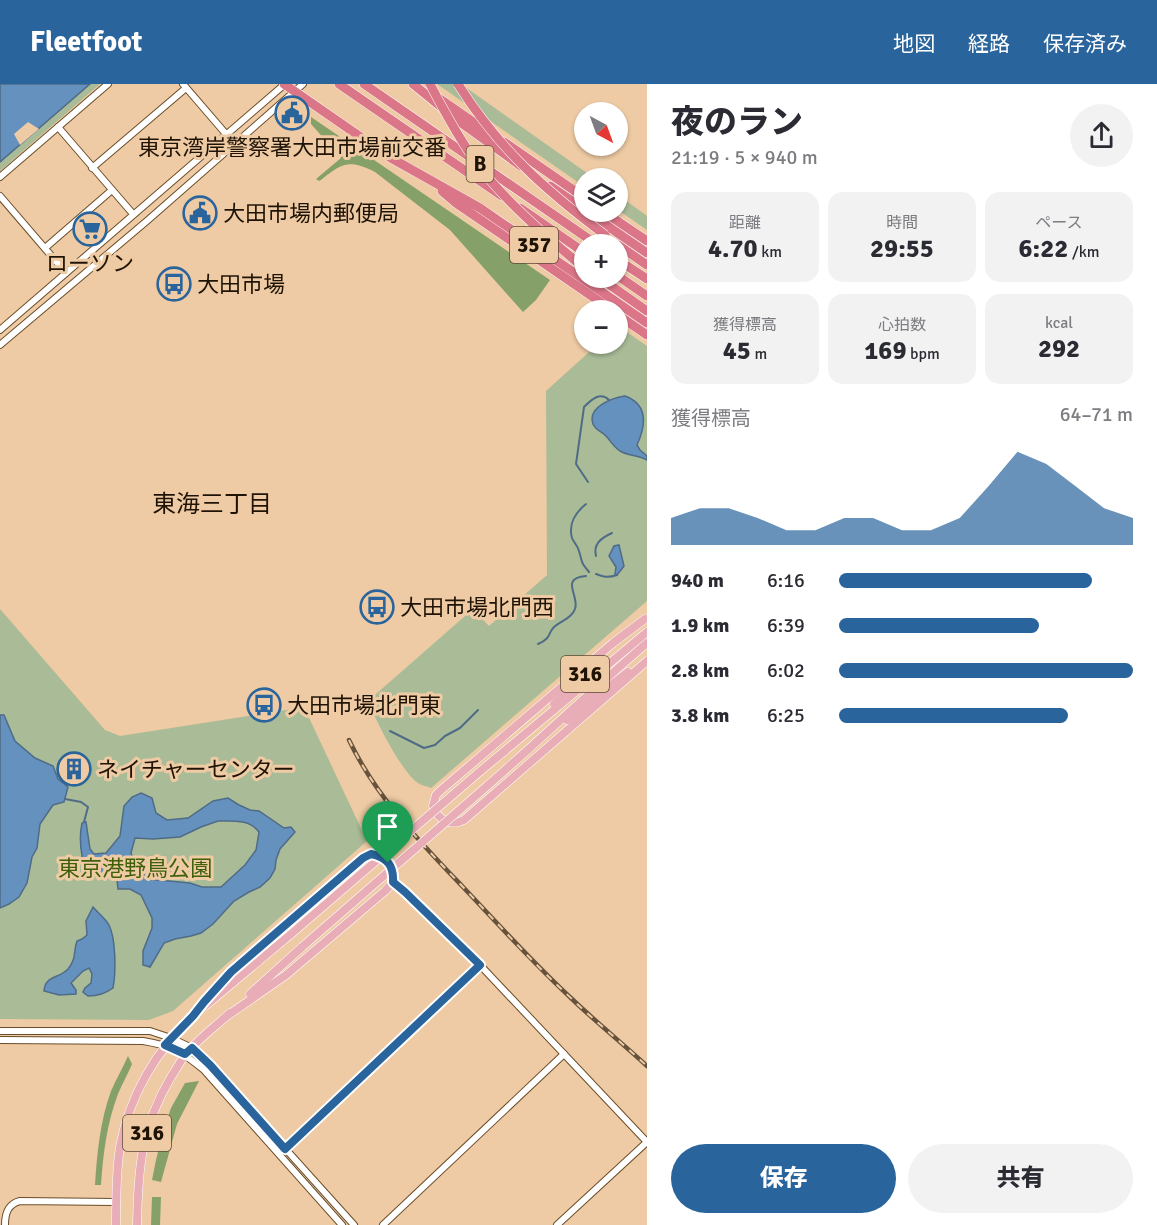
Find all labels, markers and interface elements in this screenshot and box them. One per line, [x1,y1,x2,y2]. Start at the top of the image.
text: Fleetfoot [30,25,142,59]
text: 地図 [893,31,935,57]
text: 経路 [968,31,1010,57]
text: 保存済み [1043,31,1127,57]
public building icon: 東京湾岸警察署大田市場前交番 [274,95,310,131]
north arrow [574,102,628,156]
map controls [574,102,628,354]
text: 夜のラン [671,102,803,143]
button: share [1070,104,1133,167]
place label: 東京湾岸警察署大田市場前交番 [138,134,446,161]
text: 21:19 · 5 × 940 m [671,145,818,170]
road number: B [466,146,494,182]
button: layers [574,168,628,222]
public building icon: 大田市場内郵便局 [182,195,218,231]
place label: 大田市場内郵便局 [223,200,399,227]
supermarket icon: ローソン [72,211,108,247]
text: 距離 [729,213,761,233]
text: 時間 [886,213,918,233]
text: ペース [1035,213,1083,233]
road number: 357 [510,227,558,263]
text: 4.70 [708,233,758,265]
text: 29:55 [870,233,934,265]
text: 6:22 [1019,233,1068,265]
button: + [574,234,628,288]
text: km [758,242,782,262]
text: /km [1068,242,1099,262]
place label: ローソン [46,250,134,277]
bus stop icon: 大田市場 [156,266,192,302]
place label: 大田市場 [197,271,285,298]
button: − [574,300,628,354]
text: kcal [1045,313,1073,333]
text: 獲得標高 [713,315,777,335]
text: 心拍数 [878,315,926,335]
text: 292 [1038,333,1080,365]
text: 45 [723,335,751,367]
text: 169 [864,335,906,367]
text: m [751,344,767,364]
text: bpm [906,344,940,364]
text: 64–71 m [1060,402,1133,427]
text: 獲得標高 [671,406,751,431]
district label: 東海三丁目 [152,489,272,519]
text: 940 m [671,568,724,593]
text: 6:16 [767,568,805,593]
bus stop icon: 大田市場北門西 [359,589,395,625]
place label: 大田市場北門西 [400,594,554,621]
text: 1.9 km [671,613,729,638]
text: 6:39 [767,613,805,638]
road number: 316 [561,656,609,692]
text: 2.8 km [671,658,729,683]
text: 6:02 [767,658,805,683]
bus stop icon: 大田市場北門東 [246,687,282,723]
place label: 大田市場北門東 [287,692,441,719]
text: 3.8 km [671,703,729,728]
text: 6:25 [767,703,805,728]
building icon: ネイチャーセンター [56,751,92,787]
place label: ネイチャーセンター [97,756,295,783]
pin [362,801,413,863]
icon: arrive [371,810,404,843]
park label: 東京港野鳥公園 [58,855,212,882]
road number: 316 [123,1115,171,1151]
button: 保存 [671,1144,896,1213]
button: 共有 [908,1144,1133,1213]

